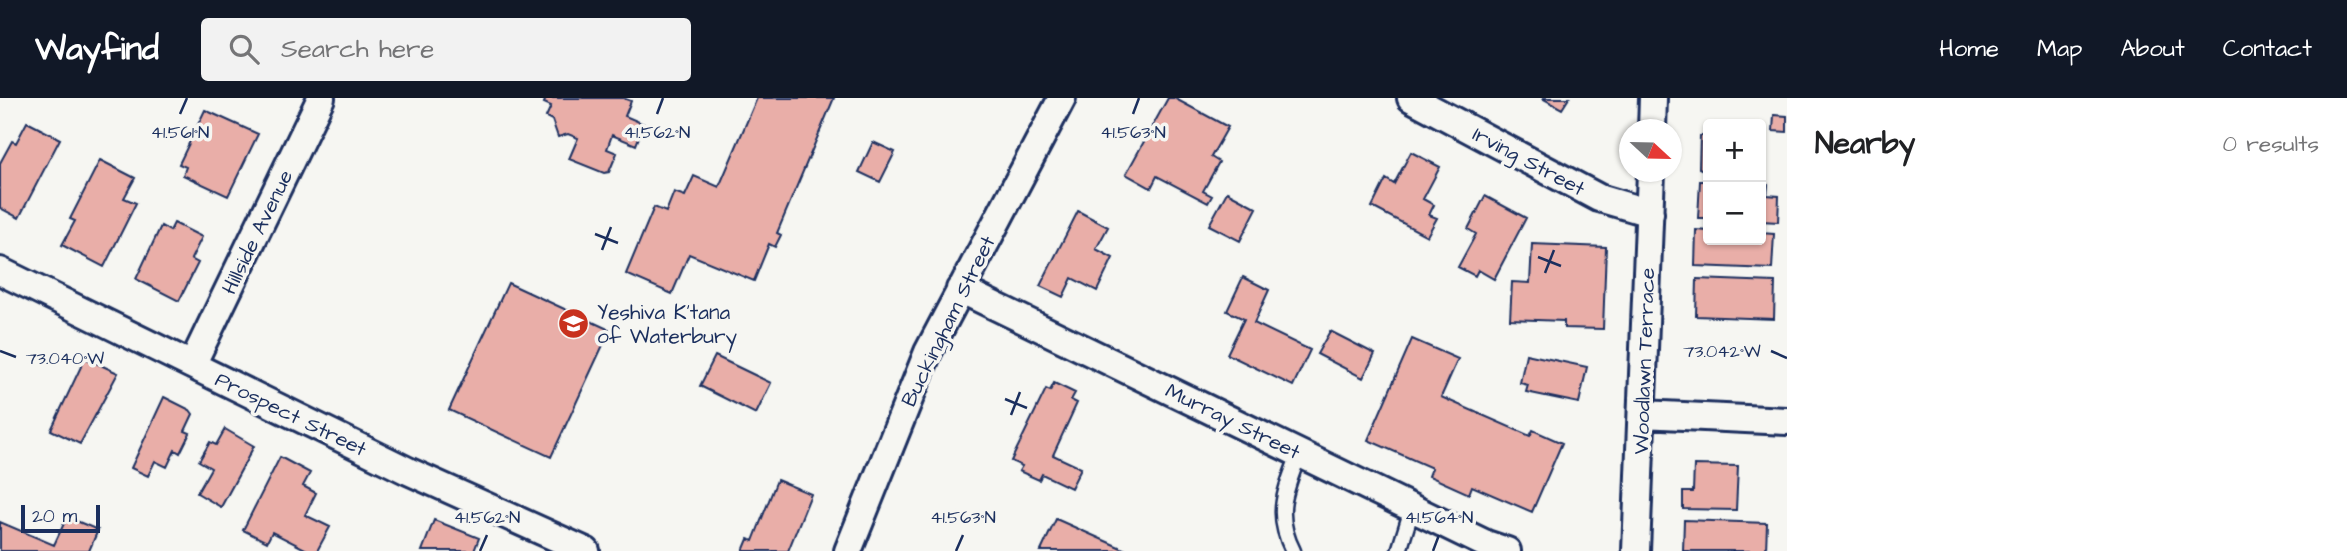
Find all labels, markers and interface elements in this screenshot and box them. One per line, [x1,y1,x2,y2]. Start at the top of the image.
search box [201,18,691,81]
text: Wayfind [35,26,159,72]
icon: search [225,30,263,68]
text: Search here [281,31,434,67]
text: Home [1939,32,1999,66]
text: Map [2037,32,2082,66]
text: About [2120,32,2185,66]
text: Contact [2223,32,2312,66]
north arrow [1619,119,1682,182]
map controls [1703,119,1766,245]
button: + [1703,119,1766,182]
text: 41.561°N [151,120,209,145]
text: 41.562°N [624,120,690,145]
text: 41.563°N [1100,120,1166,145]
street label: Irving Street [1467,120,1590,205]
text: Nearby [1815,123,1915,165]
text: 0 results [2222,128,2319,160]
street label: Hillside Avenue [215,165,300,299]
button: − [1703,182,1766,245]
street label: Buckingham Street [894,230,1004,412]
street label: Woodlawn Terrace [1627,267,1662,455]
place label: Yeshiva K’tana of Waterbury [597,298,738,353]
school or university icon: Yeshiva K’tana of Waterbury [557,307,591,341]
text: 73.042°W [1683,339,1761,364]
text: 73.040°W [26,346,104,371]
street label: Prospect Street [210,365,372,465]
street label: Murray Street [1160,376,1305,469]
scale bar [21,502,100,534]
text: 20 m [32,503,77,530]
text: 41.562°N [454,505,520,530]
text: 41.563°N [930,505,996,530]
text: 41.564°N [1405,505,1473,530]

